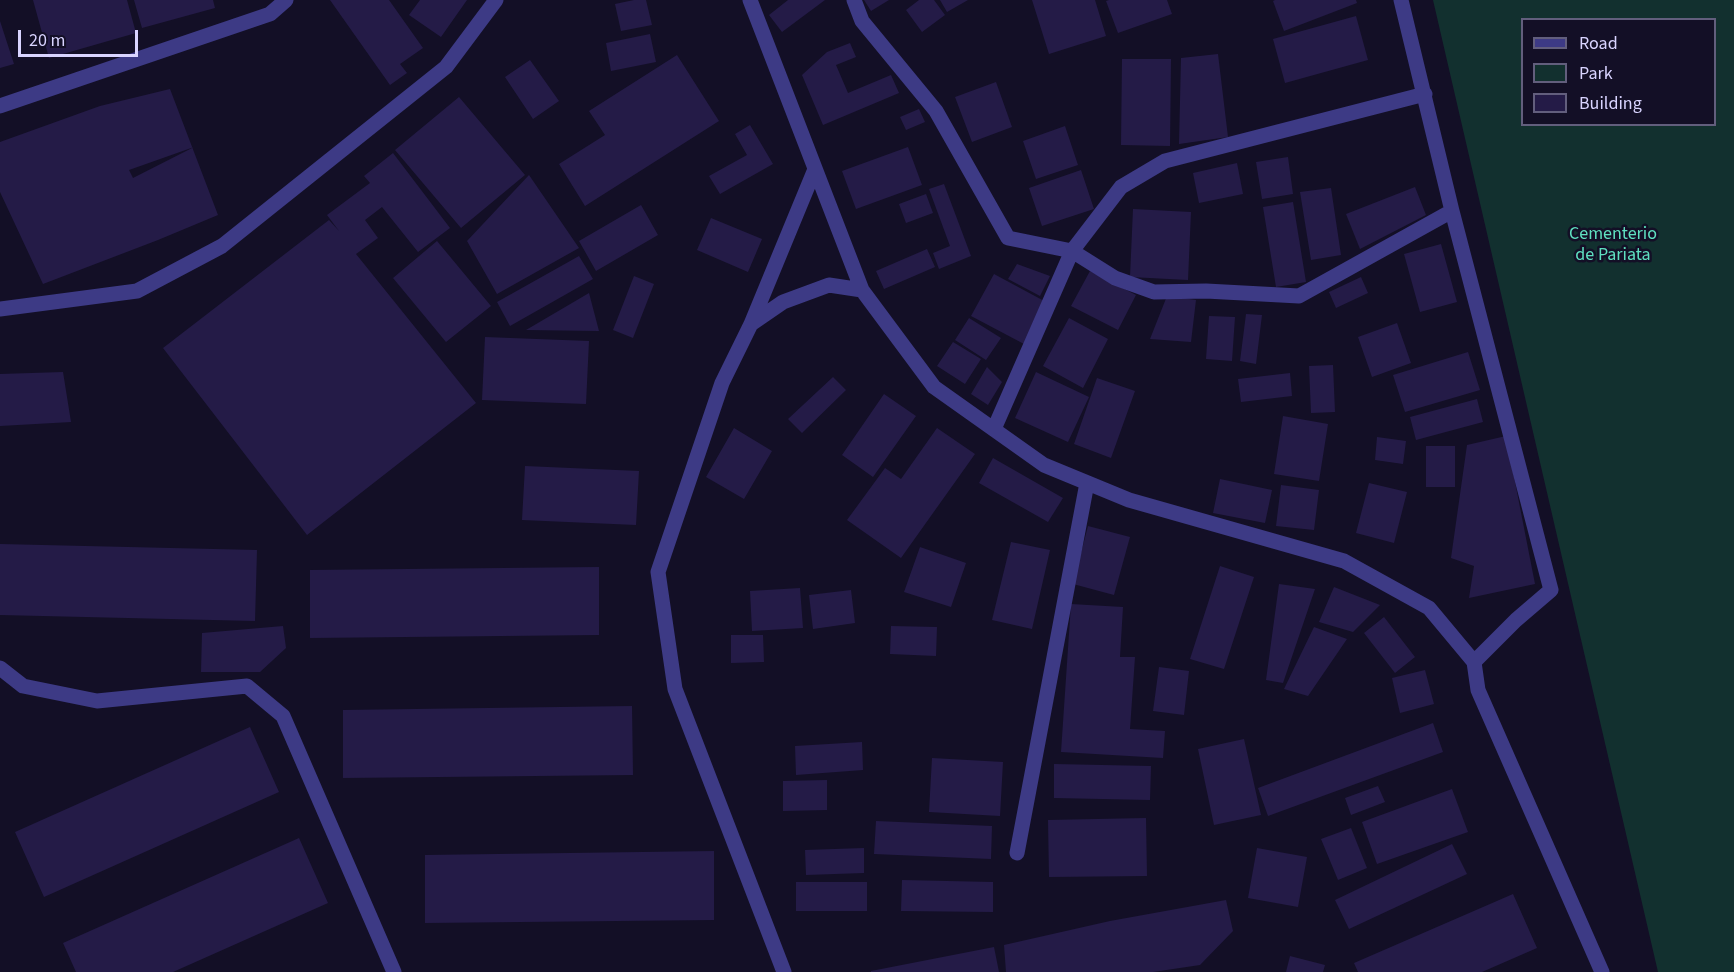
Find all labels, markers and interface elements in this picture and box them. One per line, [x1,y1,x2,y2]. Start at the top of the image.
scale bar [21,18,141,56]
legend [1521,18,1716,126]
text: 20 m [29,28,65,53]
text: Road [1579,31,1618,56]
text: Park [1579,61,1613,86]
text: Building [1579,91,1642,116]
park label: Cementerio de Pariata [1569,224,1657,266]

